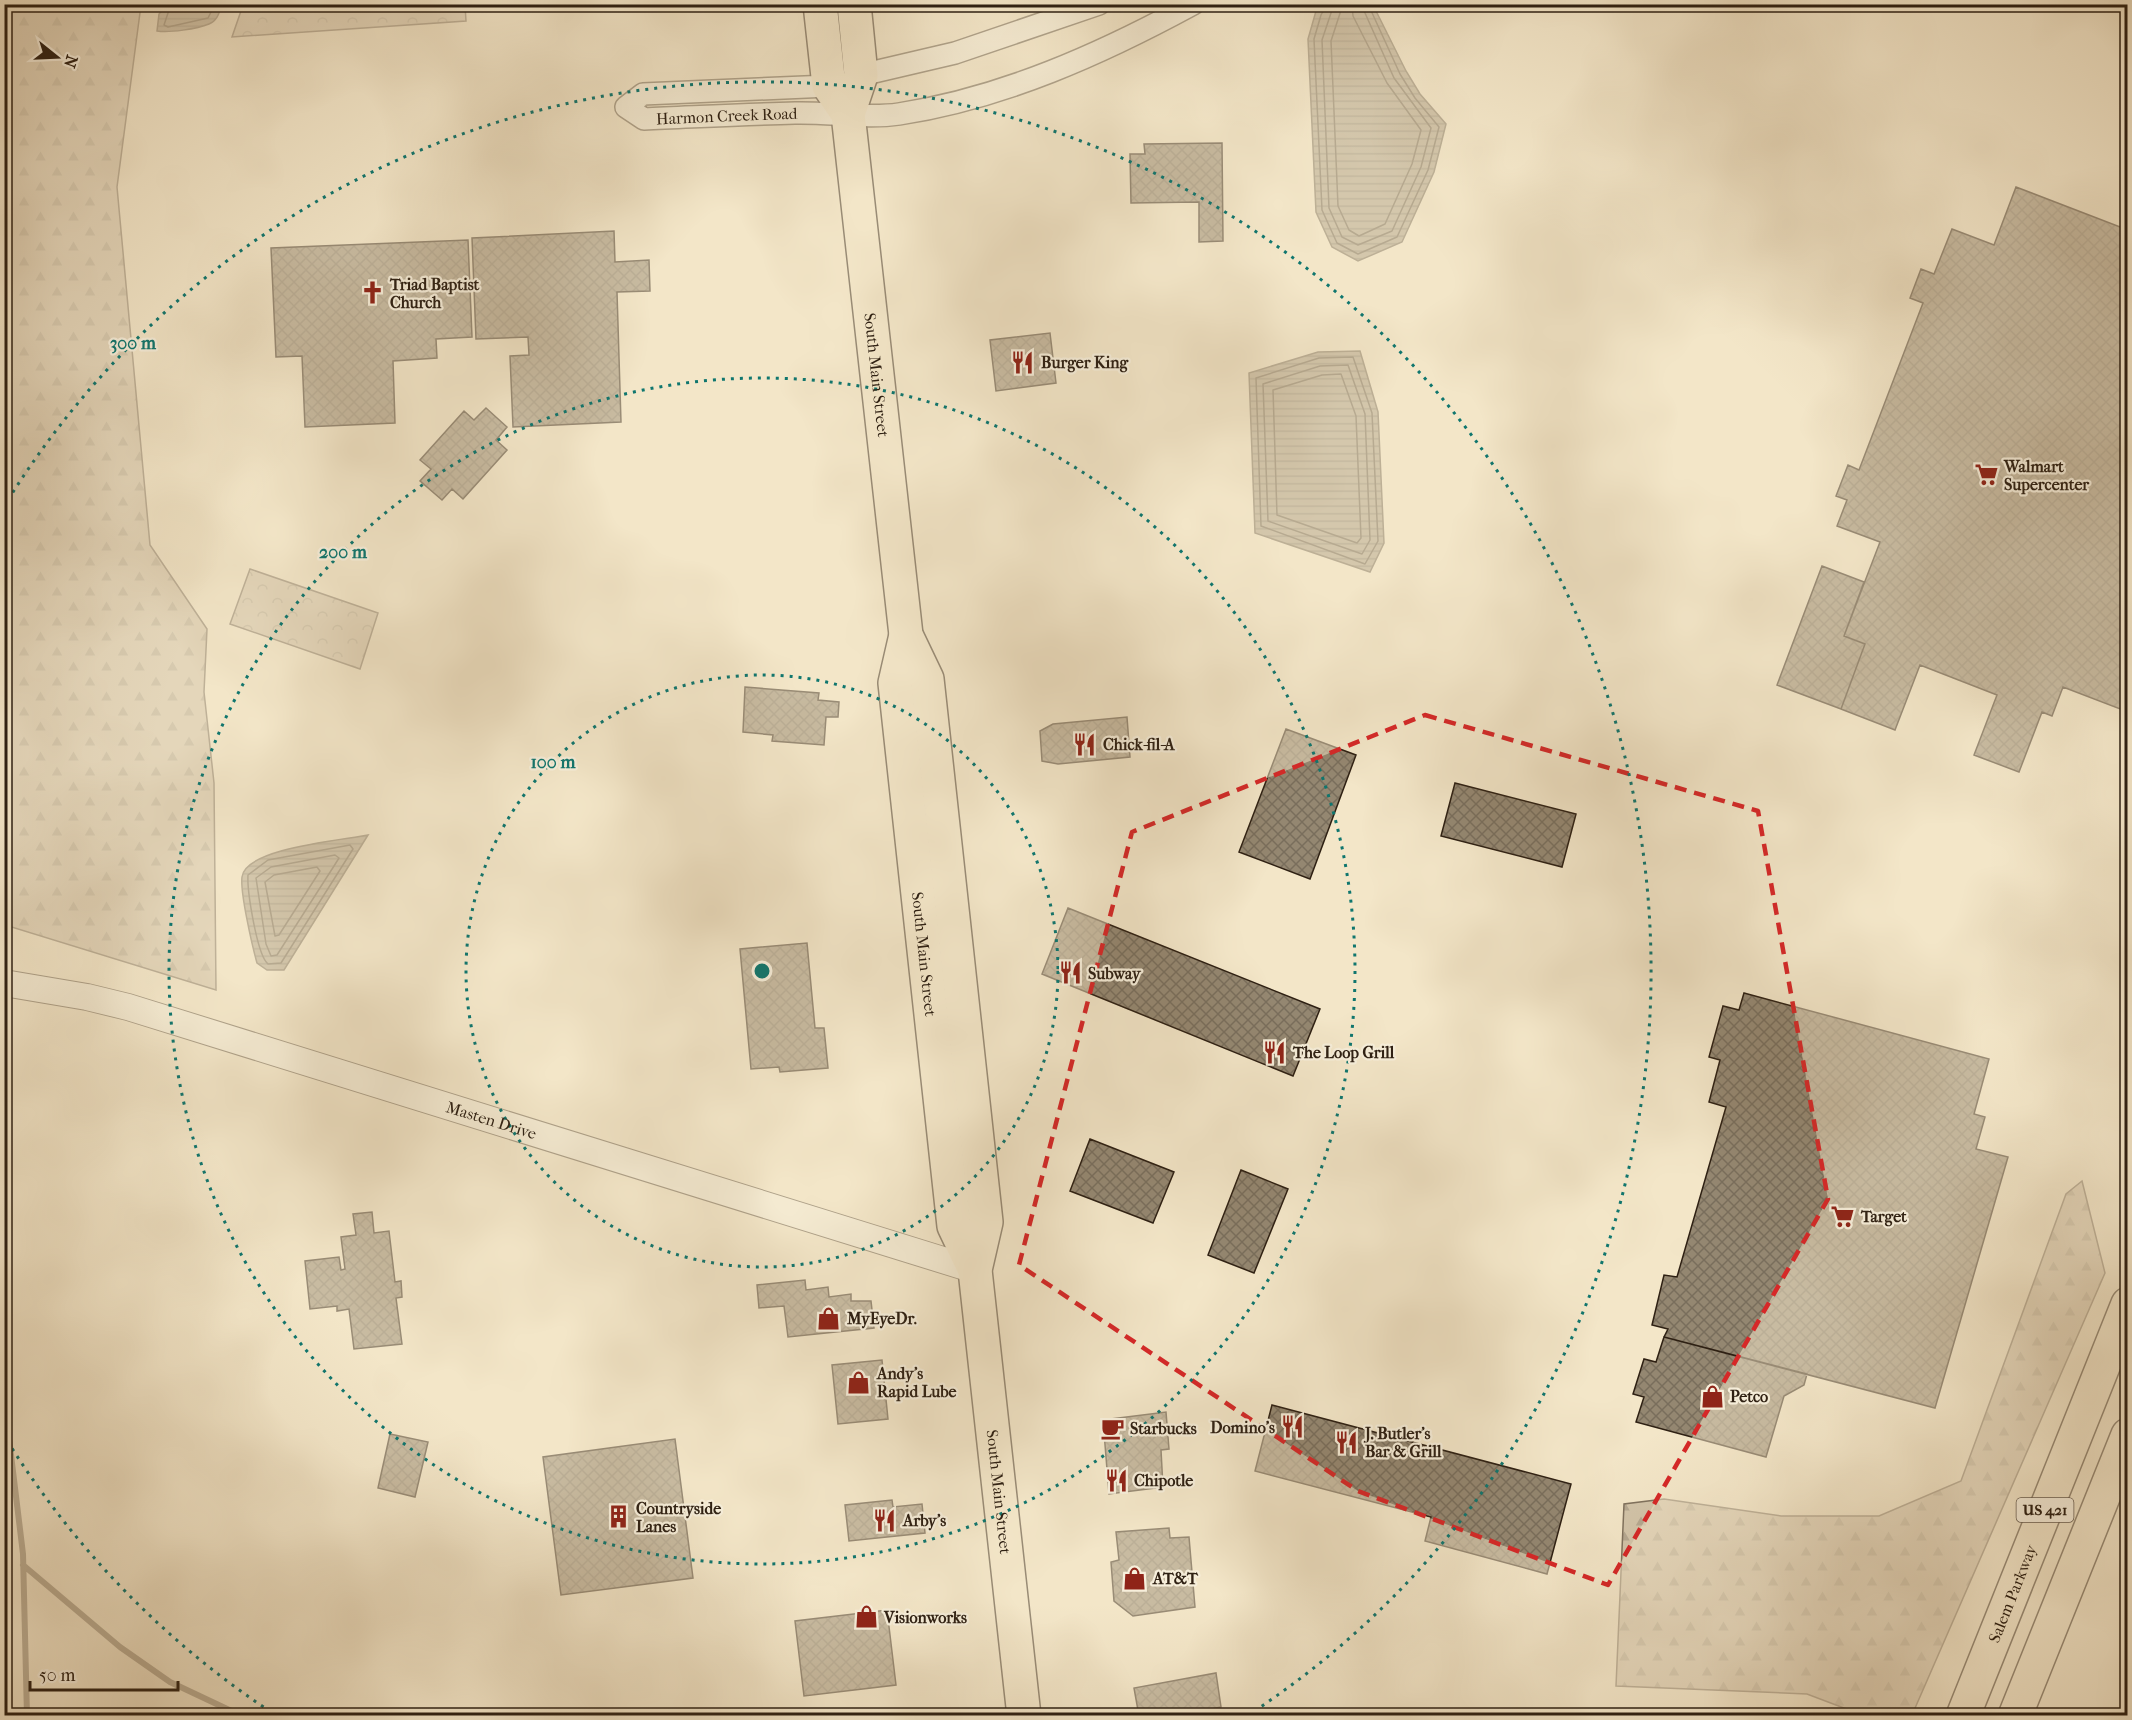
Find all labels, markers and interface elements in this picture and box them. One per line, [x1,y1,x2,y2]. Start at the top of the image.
north arrow [27,27,87,87]
text: N [60,53,82,71]
street label: Harmon Creek Road [656,104,798,128]
place label: Triad Baptist Church [389,275,480,312]
church icon: Triad Baptist Church [359,280,385,306]
street label: South Main Street [860,312,893,439]
text: 300 m [110,333,157,354]
restaurant icon: Burger King [1010,349,1036,375]
place label: Burger King [1041,353,1129,373]
place label: Walmart Supercenter [2003,457,2090,495]
supermarket icon: Walmart Supercenter [1973,462,1999,488]
text: 200 m [319,542,368,563]
restaurant icon: Chick-fil-A [1072,731,1098,757]
place label: Chick-fil-A [1103,735,1175,754]
text: 100 m [530,752,577,773]
street label: South Main Street [908,891,940,1018]
restaurant icon: Subway [1057,960,1083,986]
centre of rings [752,961,772,981]
place label: Subway [1088,964,1142,984]
restaurant icon: The Loop Grill [1262,1039,1288,1065]
place label: The Loop Grill [1292,1043,1395,1063]
street label: Masten Drive [444,1097,539,1143]
supermarket icon: Target [1830,1203,1856,1229]
place label: Target [1860,1207,1907,1227]
shop icon: MyEyeDr. [816,1305,842,1331]
place label: MyEyeDr. [846,1309,917,1329]
place label: Andy's Rapid Lube [876,1364,957,1402]
shop icon: Andy's Rapid Lube [846,1369,872,1395]
shop icon: Petco [1699,1383,1725,1409]
place label: Petco [1730,1387,1768,1406]
restaurant icon: Domino's [1280,1414,1306,1440]
cafe icon: Starbucks [1099,1415,1125,1441]
place label: Domino's [1210,1418,1275,1437]
place label: Starbucks [1130,1419,1197,1438]
place label: J. Butler's Bar & Grill [1363,1424,1442,1461]
street label: South Main Street [983,1429,1015,1555]
restaurant icon: J. Butler's Bar & Grill [1334,1429,1360,1455]
restaurant icon: Chipotle [1103,1467,1129,1493]
place label: Chipotle [1134,1471,1193,1491]
road number: US 421 [2016,1498,2074,1522]
place label: Countryside Lanes [636,1499,721,1536]
building icon: Countryside Lanes [605,1504,631,1530]
restaurant icon: Arby's [872,1507,898,1533]
place label: Arby's [902,1511,946,1531]
street label: Salem Parkway [1984,1541,2041,1645]
shop icon: AT&T [1122,1565,1148,1591]
place label: AT&T [1152,1569,1199,1588]
shop icon: Visionworks [853,1604,879,1630]
place label: Visionworks [883,1608,967,1627]
scale bar [30,1654,178,1692]
text: 50 m [39,1665,76,1686]

